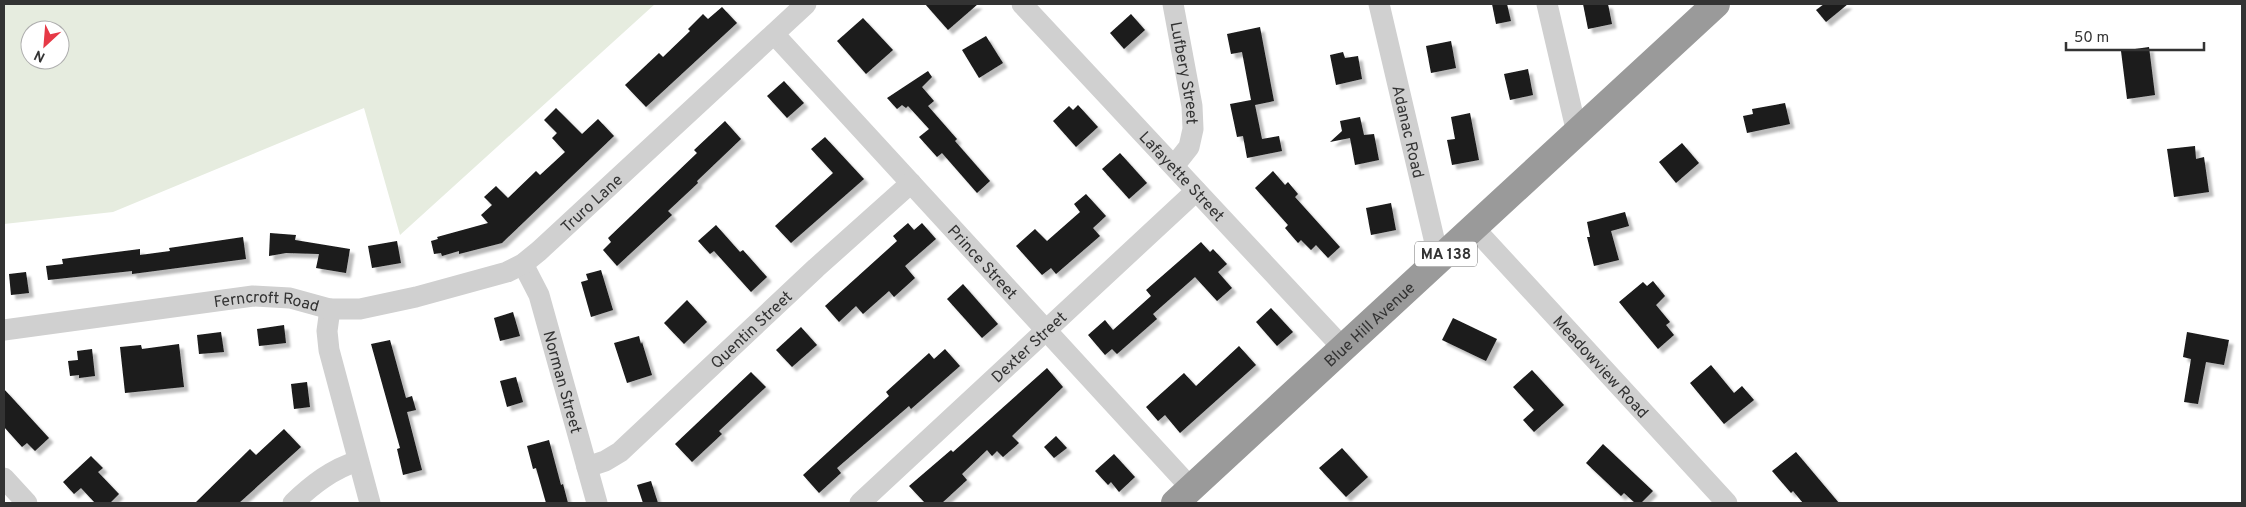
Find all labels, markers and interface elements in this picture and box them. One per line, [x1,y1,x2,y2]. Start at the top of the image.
north arrow [20,20,70,70]
street label: Lufbery Street [1164,20,1201,125]
scale bar [2066,20,2204,52]
text: 50 m [2074,29,2109,48]
text: N [32,45,48,65]
street label: Adanac Road [1386,84,1428,180]
street label: Lafayette Street [1134,128,1228,226]
street label: Truro Lane [557,171,628,238]
street label: Prince Street [942,221,1021,304]
road number: MA 138 [1415,242,1477,266]
street label: Blue Hill Avenue [1321,279,1420,372]
street label: Quentin Street [707,287,797,374]
street label: Ferncroft Road [213,288,321,318]
street label: Dexter Street [988,308,1072,388]
street label: Meadowview Road [1548,312,1652,423]
street label: Norman Street [537,329,585,436]

